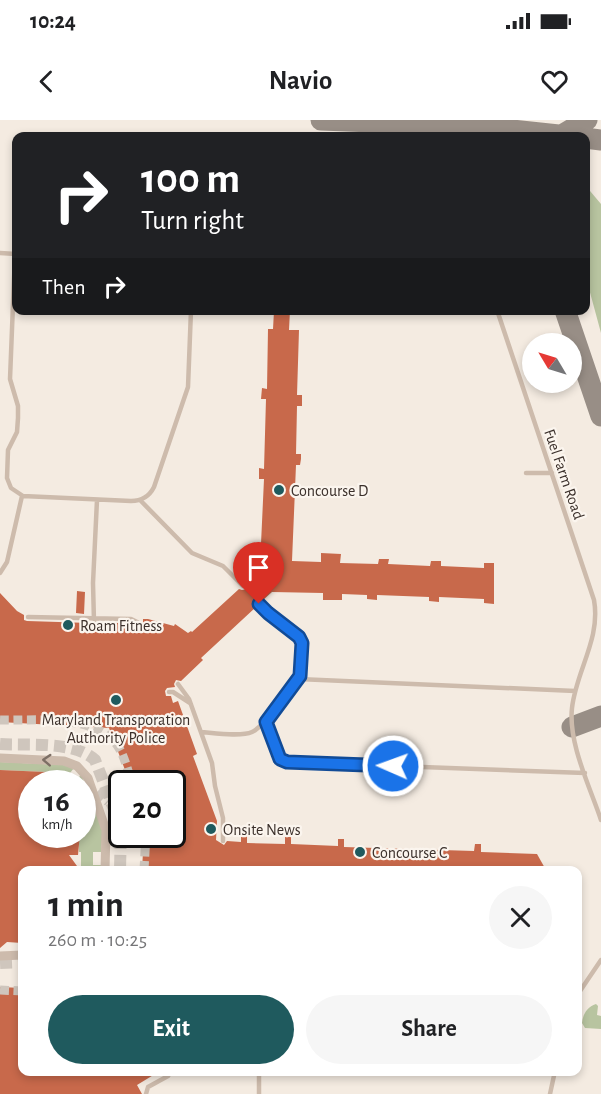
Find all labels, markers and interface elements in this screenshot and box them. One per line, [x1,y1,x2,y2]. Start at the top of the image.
text: 10:24 [30,10,76,32]
icon: back [30,65,63,98]
icon: heart [538,65,571,98]
text: Navio [269,67,332,94]
icon: right [42,156,120,234]
text: 100 m [141,158,240,200]
text: Turn right [141,207,244,234]
icon: right [98,270,131,303]
text: Then [42,276,86,298]
north arrow [522,333,582,393]
map controls [522,333,582,393]
street label: Fuel Farm Road [541,427,587,522]
marker: Concourse D [272,483,286,497]
place label: Concourse D [291,483,368,499]
pin [233,542,284,604]
icon: arrive [242,551,275,584]
marker: Roam Fitness [61,618,75,632]
place label: Roam Fitness [80,618,162,634]
marker: Maryland Transporation Authority Police [109,693,123,707]
place label: Maryland Transporation Authority Police [42,712,190,747]
position arrow [361,734,425,798]
one-way arrow [42,754,51,767]
speed limit sign: 20 [108,770,186,848]
text: 16 [44,787,70,817]
text: km/h [42,817,72,832]
marker: Onsite News [204,822,218,836]
place label: Onsite News [223,822,301,838]
marker: Concourse C [353,845,367,859]
place label: Concourse C [372,845,447,861]
button: close [489,886,552,949]
text: 1 min [48,887,124,923]
text: 260 m · 10:25 [48,930,147,950]
button: Exit [48,995,294,1064]
button: Share [306,995,552,1064]

